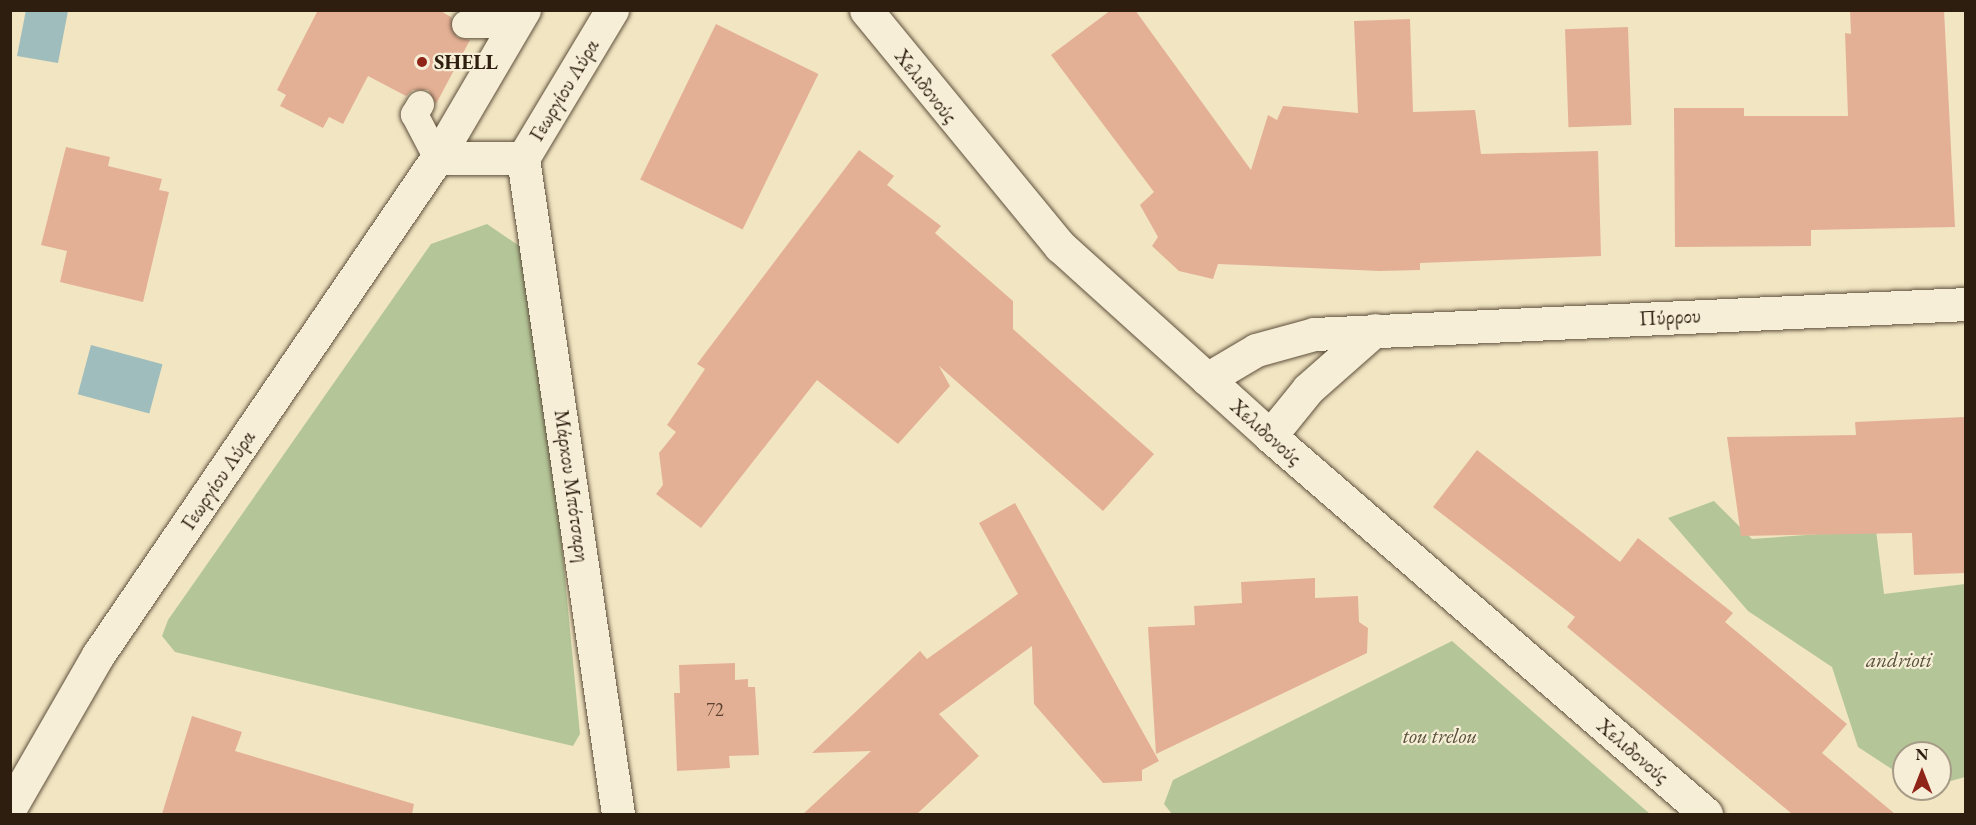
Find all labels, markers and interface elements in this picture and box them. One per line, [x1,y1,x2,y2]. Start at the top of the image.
street label: Γεωργίου Λύρα [524,35,604,145]
street label: Χελιδονούς [889,44,963,128]
place label: SHELL [434,49,498,75]
marker: SHELL [415,55,429,69]
street label: Πύρρου [1638,303,1702,331]
street label: Χελιδονούς [1225,393,1307,471]
street label: Μάρκου Μπότσαρη [549,408,595,564]
street label: Γεωργίου Λύρα [176,426,260,534]
park label: andrioti [1866,647,1932,673]
house number: 72 [706,699,724,721]
street label: Χελιδονούς [1592,713,1674,789]
park label: tou trelou [1403,723,1477,749]
north arrow [1892,741,1952,801]
text: N [1916,744,1928,765]

